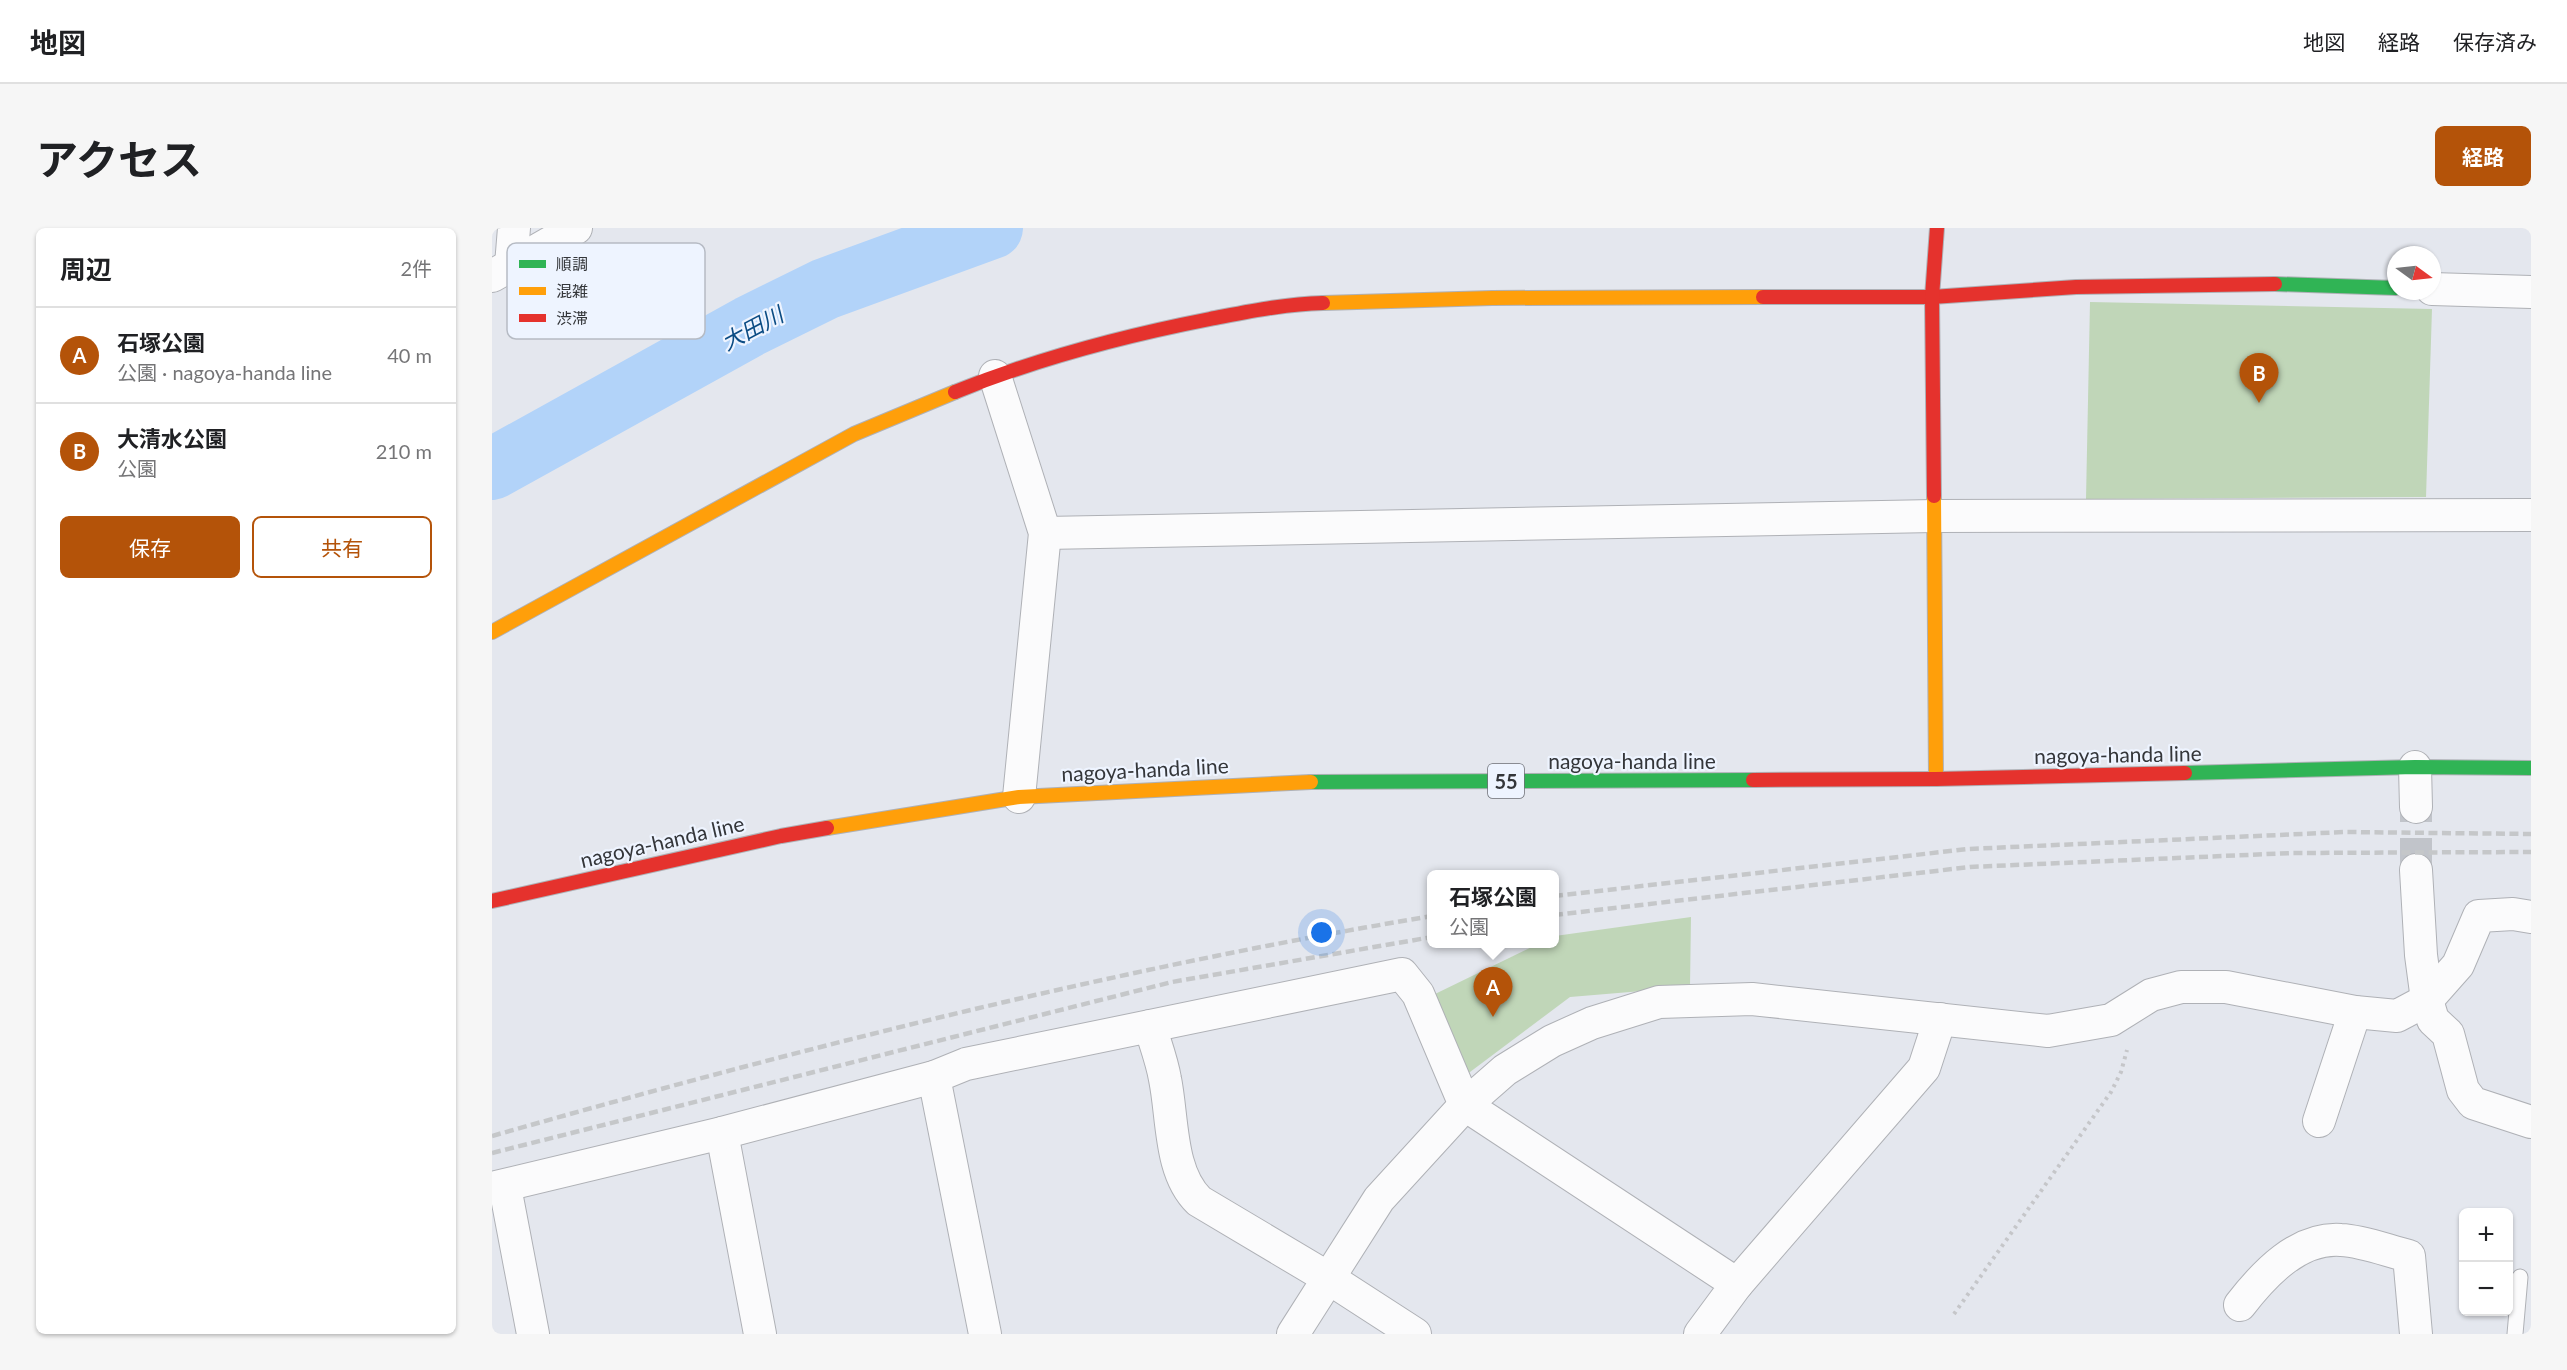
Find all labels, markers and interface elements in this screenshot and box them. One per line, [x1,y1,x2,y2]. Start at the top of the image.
text: 地図 [30,25,86,59]
text: 地図 [2303,29,2345,54]
text: 経路 [2378,29,2420,54]
text: 保存済み [2453,29,2537,54]
button: 経路 [2435,126,2531,186]
text: アクセス [36,134,202,184]
legend [507,243,705,339]
north arrow [2387,246,2441,300]
text: 周辺 [60,253,112,285]
text: 順調 [556,254,588,273]
text: 2件 [400,256,432,280]
text: 混雑 [556,281,588,300]
water label: 大田川 [717,300,789,355]
text: 渋滞 [556,308,588,327]
text: 石塚公園 [117,329,205,356]
text: A [73,343,86,367]
text: 40 m [387,343,432,367]
pin: B [2240,354,2278,403]
text: 公園 · nagoya-handa line [117,360,332,384]
text: 大清水公園 [117,425,227,452]
text: B [73,439,86,463]
text: 210 m [376,439,432,463]
text: 公園 [117,456,157,480]
button: 保存 [60,516,240,578]
button: 共有 [252,516,432,578]
street label: nagoya-handa line [2034,740,2202,768]
street label: nagoya-handa line [1548,748,1716,773]
street label: nagoya-handa line [1061,752,1229,786]
road number: 55 [1488,764,1524,798]
street label: nagoya-handa line [578,810,746,872]
popup [1427,870,1559,948]
text: 石塚公園 [1449,883,1537,910]
text: 公園 [1449,914,1489,938]
your location [1307,918,1336,947]
pin: A [1474,968,1512,1017]
map controls [2459,1208,2513,1316]
button: + [2459,1208,2513,1262]
button: − [2459,1262,2513,1316]

